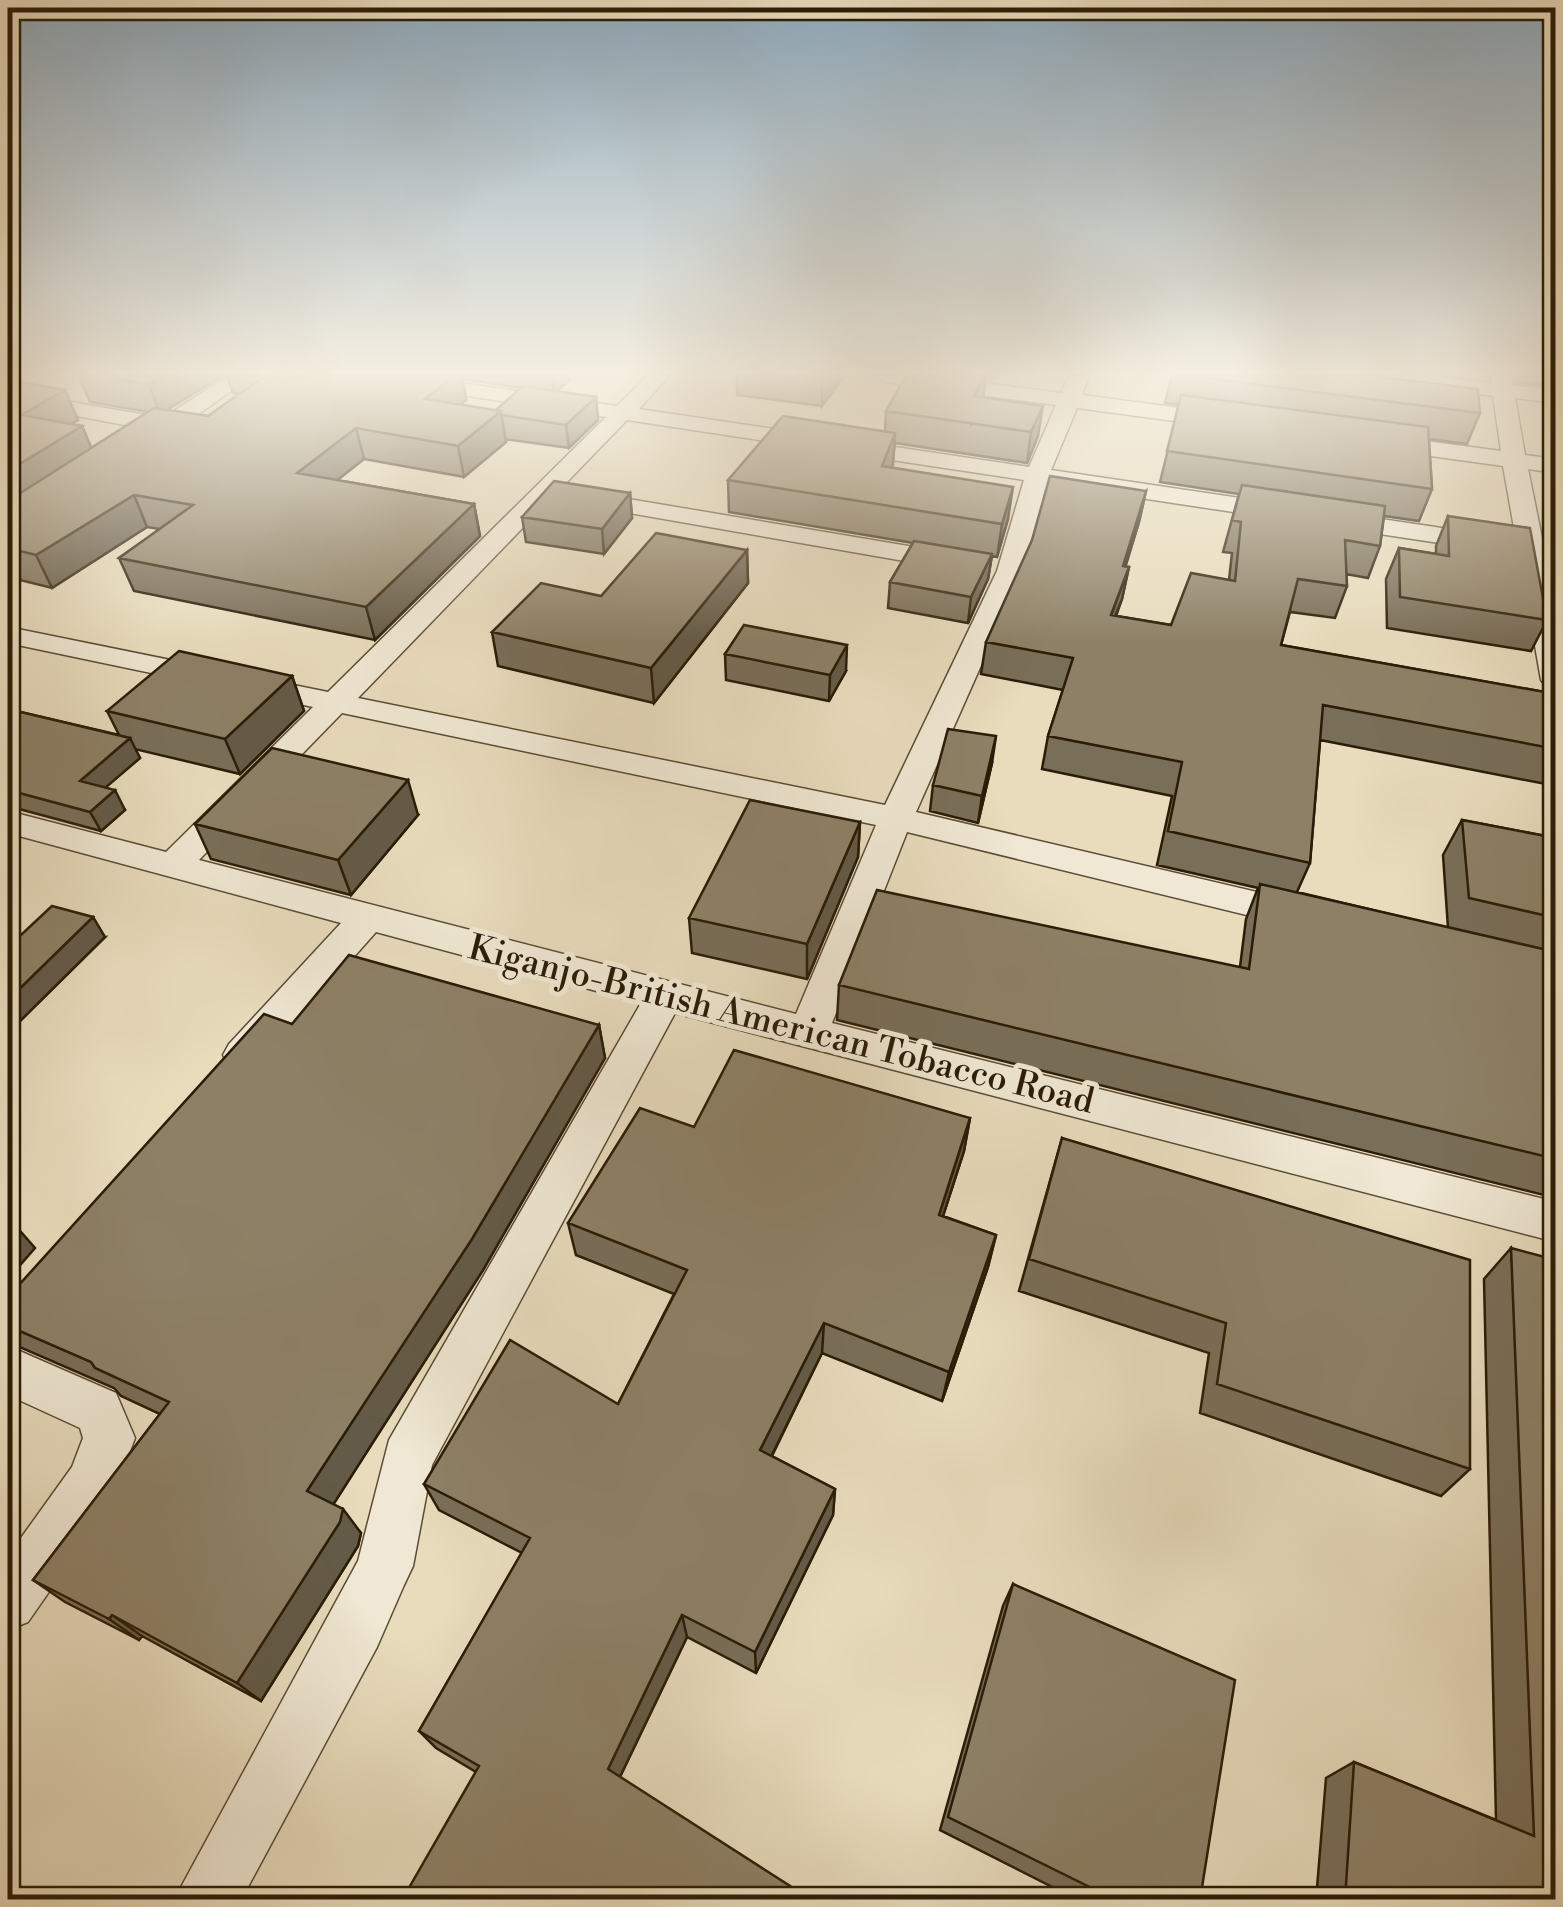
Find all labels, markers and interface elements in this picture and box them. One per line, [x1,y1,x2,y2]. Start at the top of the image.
street label: Kiganjo-British American Tobacco Road [464,926,1098,1124]

